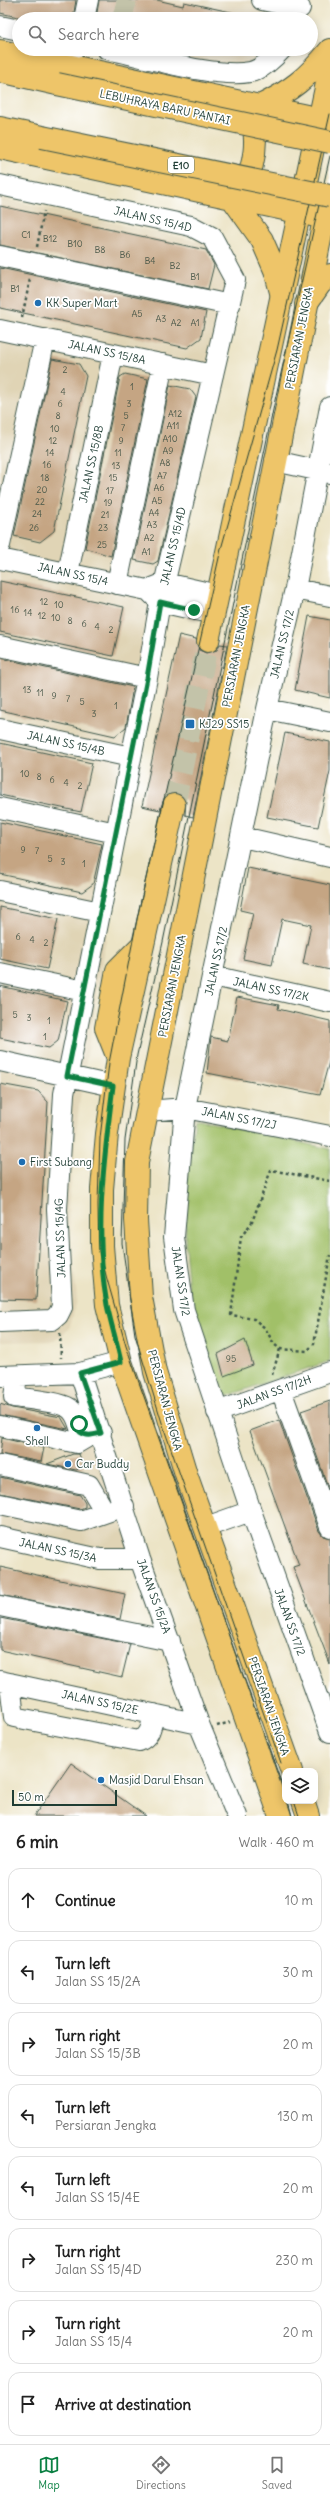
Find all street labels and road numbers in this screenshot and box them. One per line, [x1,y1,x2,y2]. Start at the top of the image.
street label: LEBUHRAYA BARU PANTAI [98,86,232,128]
road number: E10 [168,157,194,173]
street label: JALAN SS 15/4D [113,203,194,235]
street label: PERSIARAN JENGKA [282,286,316,390]
street label: JALAN SS 15/8A [67,337,147,367]
street label: JALAN SS 15/8B [76,424,106,504]
street label: JALAN SS 15/4D [157,505,189,586]
street label: JALAN SS 15/4 [36,560,110,588]
street label: PERSIARAN JENGKA [219,604,253,708]
street label: JALAN SS 17/2 [267,608,297,680]
street label: JALAN SS 15/4B [26,728,106,758]
street label: JALAN SS 17/2 [202,925,230,997]
street label: PERSIARAN JENGKA [155,934,189,1038]
street label: JALAN SS 17/2K [232,974,310,1004]
street label: JALAN SS 17/2J [200,1104,278,1132]
street label: JALAN SS 15/4G [52,1198,68,1278]
street label: JALAN SS 17/2 [169,1245,193,1317]
street label: PERSIARAN JENGKA [145,1348,185,1452]
street label: JALAN SS 17/2H [235,1372,313,1412]
street label: JALAN SS 15/3A [18,1535,98,1565]
street label: JALAN SS 15/2A [134,1557,174,1635]
street label: JALAN SS 17/2 [271,1587,309,1657]
street label: PERSIARAN JENGKA [245,1655,293,1757]
street label: JALAN SS 15/2E [60,1687,140,1717]

